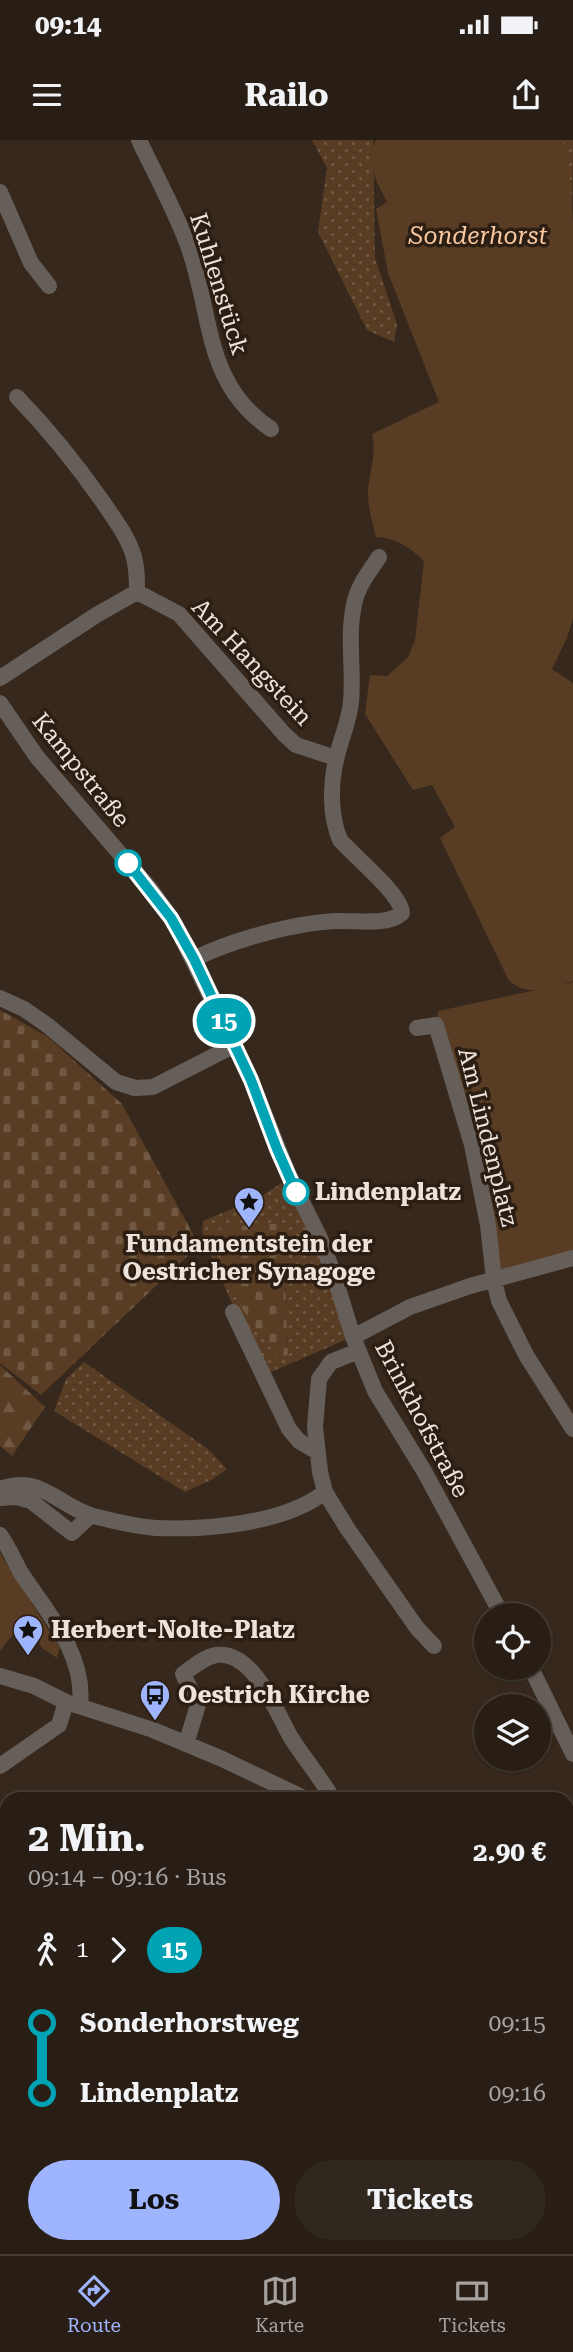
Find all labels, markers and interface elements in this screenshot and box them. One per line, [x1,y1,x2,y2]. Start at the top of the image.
text: 09:14 [35,10,101,40]
icon: menu [28,76,66,114]
text: Railo [244,76,329,114]
icon: share [507,76,545,114]
street label: Kuhlenstück [184,210,254,358]
park label: Sonderhorst [408,222,547,250]
street label: Am Hangstein [186,593,318,731]
street label: Kampstraße [26,707,136,833]
unlabelled marker [115,850,141,876]
line badge: 15 [192,998,256,1044]
text: 15 [211,1007,237,1035]
street label: Am Lindenplatz [452,1045,524,1229]
place label: Lindenplatz [315,1178,461,1206]
marker: Lindenplatz [283,1179,309,1205]
place icon: Fundamentstein der Oestricher Synagoge [232,1185,266,1229]
place label: Fundamentstein der Oestricher Synagoge [122,1230,376,1286]
street label: Brinkhofstraße [369,1336,475,1502]
map controls [474,1603,551,1771]
button: locate [474,1603,551,1680]
place icon: Herbert-Nolte-Platz [11,1613,45,1657]
place label: Herbert-Nolte-Platz [51,1616,295,1644]
bus stop icon: Oestrich Kirche [138,1678,172,1722]
place label: Oestrich Kirche [178,1681,370,1709]
button: layers [474,1694,551,1771]
text: 2 Min. [28,1816,146,1860]
text: 2.90 € [473,1837,546,1867]
text: 09:14 – 09:16 · Bus [28,1864,226,1891]
icon: walk [28,1931,66,1969]
icon: forward [99,1931,137,1969]
text: 1 [76,1936,89,1963]
text: 15 [161,1936,188,1964]
text: Sonderhorstweg [80,2008,299,2038]
text: 09:15 [489,2010,546,2037]
text: Lindenplatz [80,2078,238,2108]
text: 09:16 [489,2080,546,2107]
button: Los [28,2160,280,2240]
button: Tickets [294,2160,546,2240]
tab: Route [67,2272,121,2337]
tab: Karte [255,2272,304,2337]
tab: Tickets [438,2272,506,2337]

